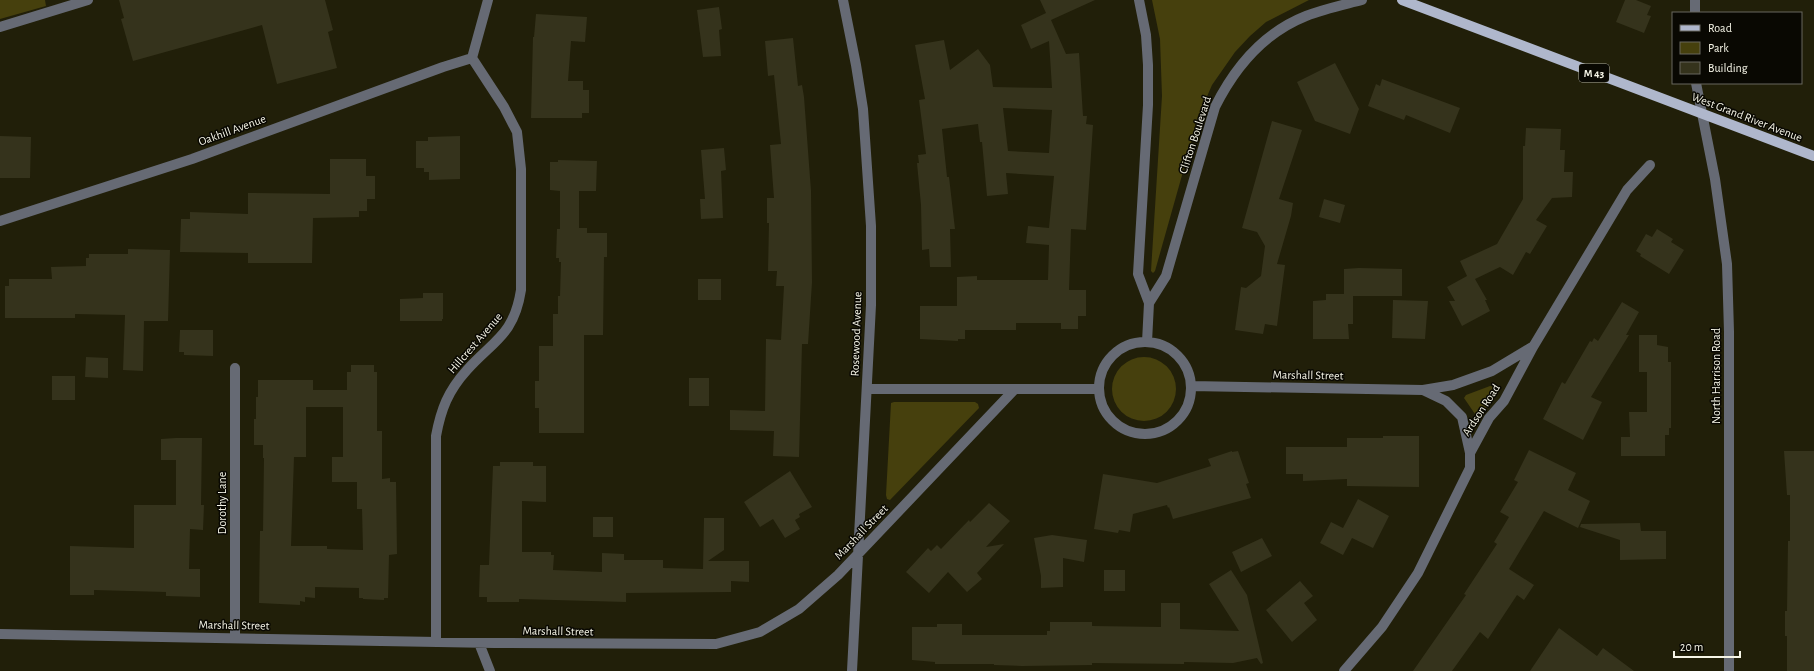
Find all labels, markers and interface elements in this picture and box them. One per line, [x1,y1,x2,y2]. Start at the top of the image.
legend [1672,12,1802,84]
text: Road [1708,22,1732,34]
text: Park [1708,42,1729,54]
text: Building [1708,62,1748,74]
road number: M 43 [1579,64,1609,82]
street label: West Grand River Avenue [1690,90,1804,144]
street label: Clifton Boulevard [1177,95,1213,175]
street label: Oakhill Avenue [197,112,267,148]
street label: Rosewood Avenue [849,291,863,377]
street label: Hillcrest Avenue [445,310,505,376]
street label: North Harrison Road [1710,328,1722,424]
street label: Marshall Street [1272,368,1344,382]
street label: Ardson Road [1460,382,1502,438]
street label: Dorothy Lane [216,472,229,534]
street label: Marshall Street [832,502,890,562]
street label: Marshall Street [198,618,270,632]
street label: Marshall Street [522,624,594,638]
scale bar [1674,633,1740,659]
text: 20 m [1680,641,1703,653]

